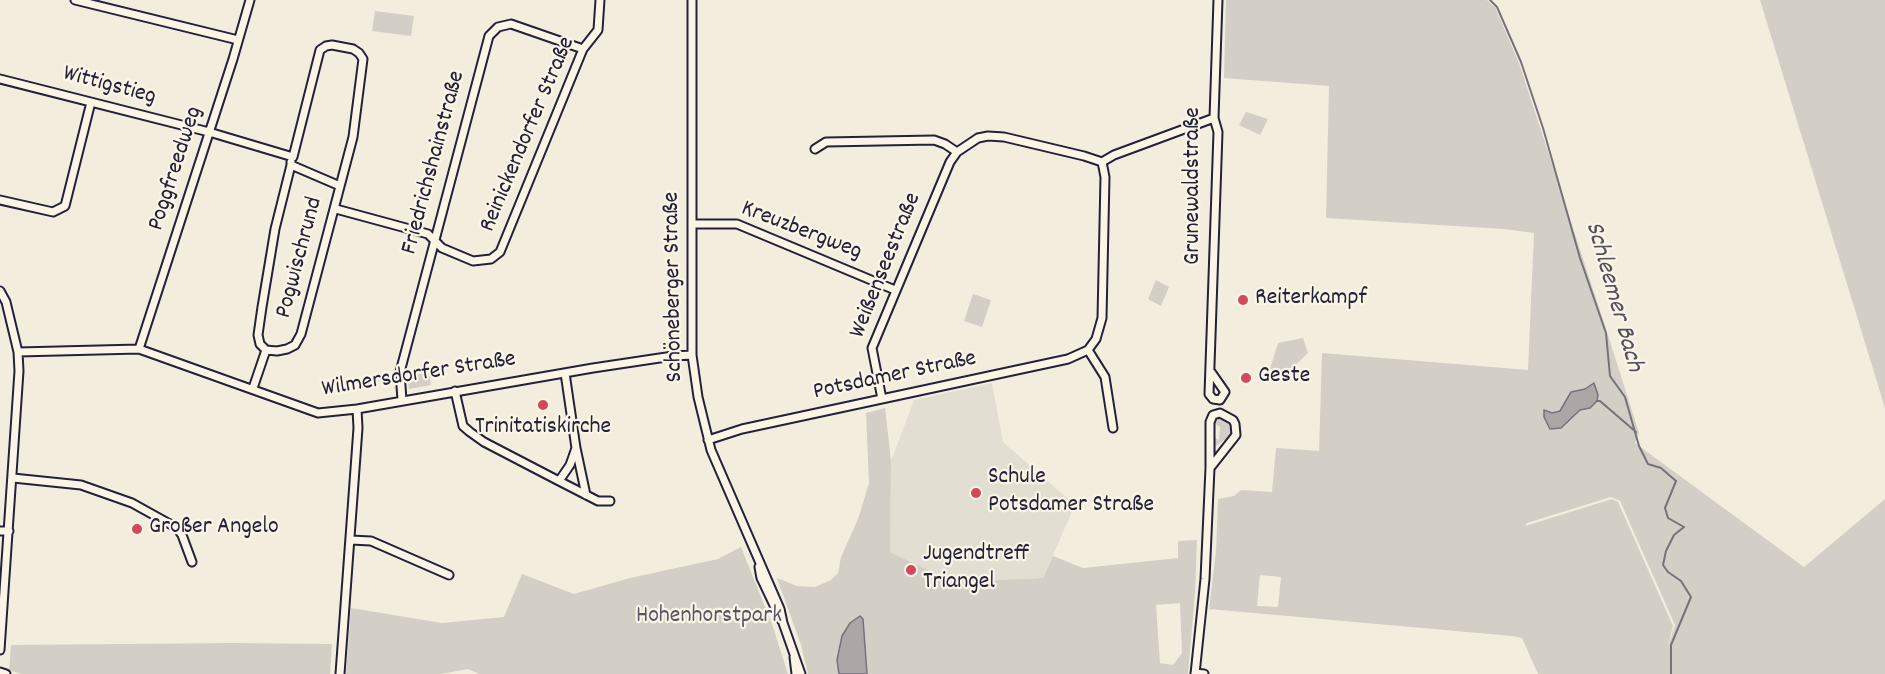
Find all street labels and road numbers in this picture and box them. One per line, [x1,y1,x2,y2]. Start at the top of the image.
street label: Reinickendorfer Straße [475,33,583,237]
street label: Wittigstieg [59,61,159,113]
street label: Friedrichshainstraße [397,68,473,258]
street label: Poggfreedweg [143,103,211,235]
street label: Grunewaldstraße [1181,107,1209,265]
street label: Weißenseestraße [845,189,929,343]
street label: Schöneberger Straße [659,192,691,382]
street label: Pogwischrund [271,194,331,322]
street label: Kreuzbergweg [737,196,865,268]
street label: Wilmersdorfer Straße [320,346,518,406]
street label: Potsdamer Straße [811,346,979,408]

